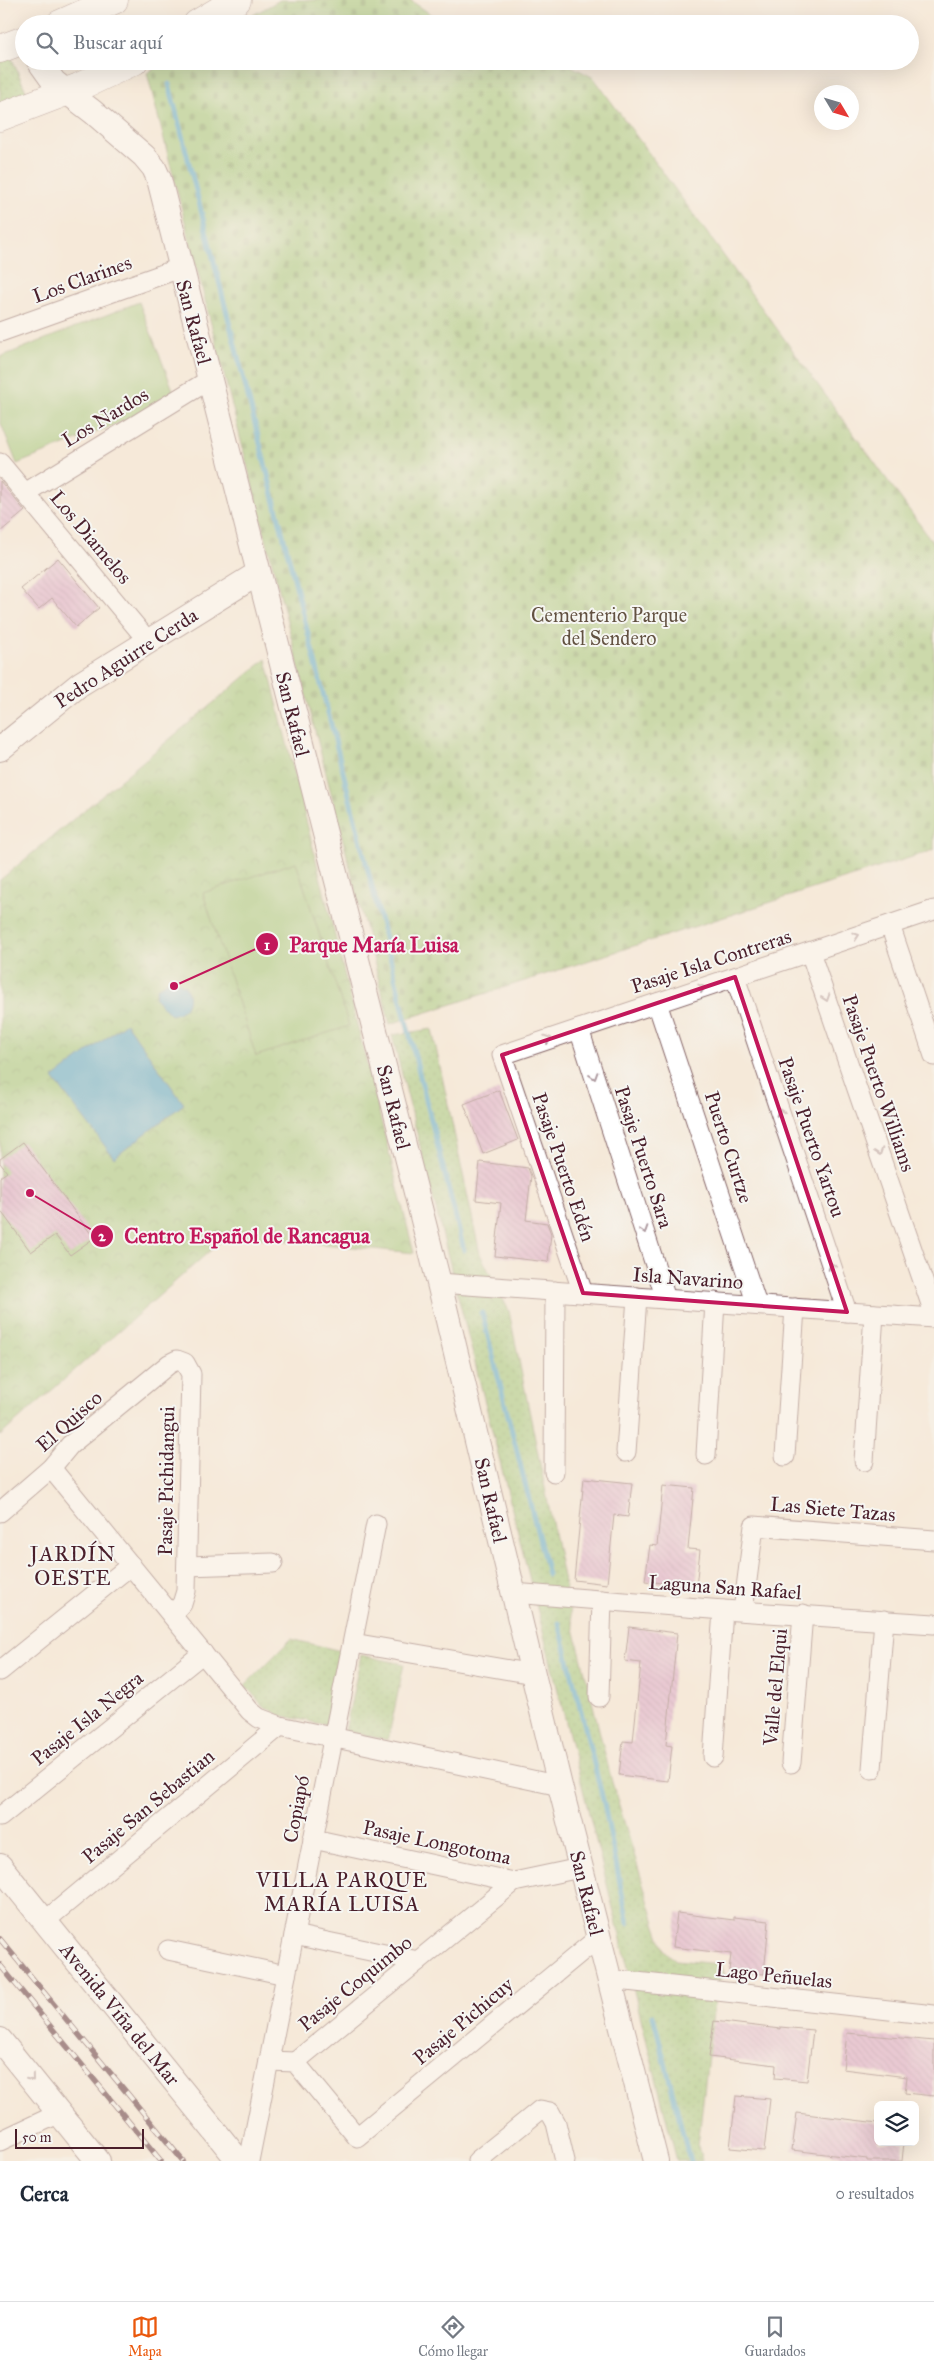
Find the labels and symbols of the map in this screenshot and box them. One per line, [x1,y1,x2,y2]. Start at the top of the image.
north arrow [814,85,859,130]
street label: Los Clarines [29,250,135,308]
street label: San Rafael [171,277,217,367]
street label: Los Nardos [57,382,153,452]
street label: Los Diamelos [45,486,137,588]
street label: Pedro Aguirre Cerda [50,602,203,714]
park label: Cementerio Parque del Sendero [531,603,687,650]
street label: San Rafael [271,669,315,759]
street label: Pasaje Isla Contreras [628,924,794,998]
callout: Parque María Luisa [255,926,469,962]
text: Parque María Luisa [289,932,460,958]
one-way arrow [852,932,860,942]
text: 1 [264,936,270,954]
one-way arrow [698,984,706,994]
street label: Pasaje Puerto Williams [837,991,921,1175]
one-way arrow [820,993,830,1001]
one-way arrow [544,1035,552,1045]
street label: Pasaje Puerto Yartou [773,1054,851,1221]
street label: San Rafael [372,1062,416,1152]
one-way arrow [588,1071,598,1079]
street label: Pasaje Puerto Sara [610,1083,678,1232]
street label: Puerto Curtze [700,1088,758,1206]
street label: Pasaje Puerto Edén [527,1089,601,1245]
one-way arrow [776,1108,786,1116]
one-way arrow [873,1147,883,1155]
callout: Centro Español de Rancagua [89,1218,380,1254]
text: Centro Español de Rancagua [124,1223,371,1249]
one-way arrow [638,1225,648,1234]
text: 2 [98,1227,106,1245]
street label: Isla Navarino [632,1262,744,1294]
one-way arrow [828,1262,838,1270]
street label: El Quisco [31,1385,107,1457]
street label: Pasaje Pichidangui [153,1405,180,1556]
street label: San Rafael [470,1455,513,1545]
street label: Las Siete Tazas [769,1492,897,1526]
district label: JARDÍN OESTE [28,1540,116,1591]
street label: Laguna San Rafael [648,1570,803,1605]
street label: Valle del Elqui [758,1627,793,1748]
street label: Pasaje Isla Negra [26,1665,149,1771]
street label: Pasaje San Sebastian [77,1744,219,1868]
street label: Copiapó [278,1773,314,1845]
street label: Pasaje Longotoma [361,1815,514,1870]
street label: San Rafael [565,1848,609,1938]
district label: VILLA PARQUE MARÍA LUISA [255,1867,428,1917]
street label: Pasaje Coquimbo [293,1930,417,2037]
street label: Avenida Viña del Mar [54,1937,185,2091]
street label: Lago Peñuelas [714,1957,834,1994]
street label: Pasaje Pichicuy [408,1972,518,2070]
one-way arrow [25,2072,33,2081]
scale bar [15,2126,144,2149]

